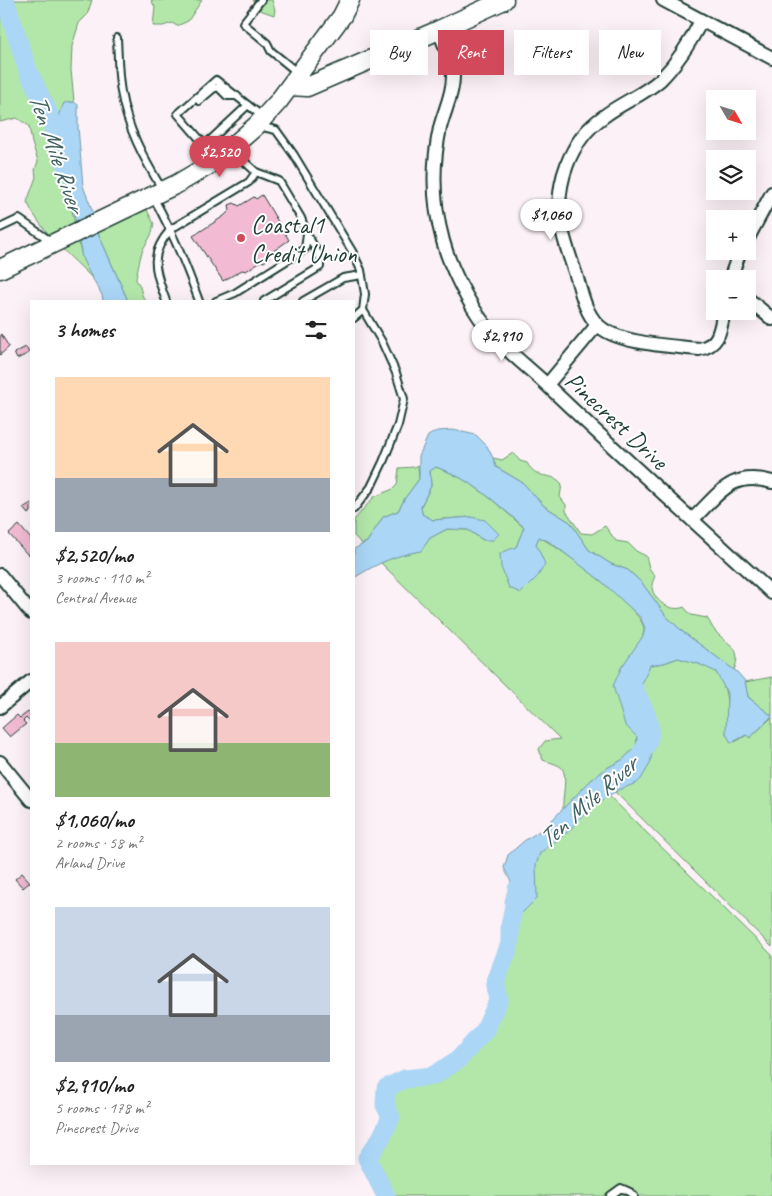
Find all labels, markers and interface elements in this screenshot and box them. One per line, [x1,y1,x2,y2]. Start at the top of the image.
chip: Buy [370,30,428,75]
chip: Rent [438,30,504,75]
chip: Filters [514,30,589,75]
chip: New [599,30,661,75]
water label: Ten Mile River [21,89,94,220]
north arrow [706,90,756,140]
map controls [706,90,756,320]
pin: $2,520 [179,136,261,178]
text: $2,520 [201,142,239,162]
button: layers [706,150,756,200]
pin: $1,060 [510,198,592,241]
text: $1,060 [531,205,571,225]
place label: Coastal1 Credit Union [251,209,358,270]
button: + [706,210,756,260]
marker: Coastal1 Credit Union [235,232,247,244]
button: − [706,270,756,320]
icon: filters [302,316,330,344]
text: 3 homes [55,317,114,343]
pin: $2,910 [461,320,543,362]
text: $2,910 [483,326,521,346]
street label: Pinecrest Drive [558,365,676,478]
icon: home [148,410,238,500]
text: $2,520/mo [55,542,133,568]
text: 3 rooms · 110 m² [55,568,149,588]
text: Central Avenue [55,588,136,608]
icon: home [148,675,238,765]
water label: Ten Mile River [531,746,648,856]
text: $1,060/mo [55,807,134,833]
text: 2 rooms · 58 m² [55,833,141,853]
text: Arland Drive [55,853,124,873]
icon: home [148,940,238,1030]
text: $2,910/mo [55,1072,133,1098]
text: 5 rooms · 178 m² [55,1098,149,1118]
text: Pinecrest Drive [55,1118,138,1138]

